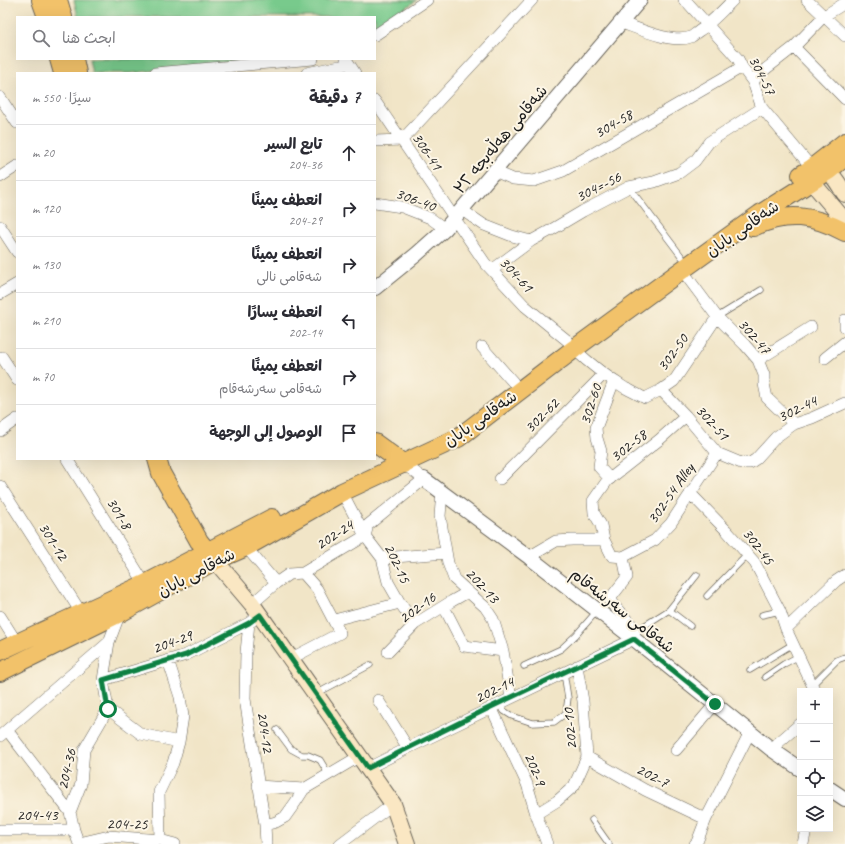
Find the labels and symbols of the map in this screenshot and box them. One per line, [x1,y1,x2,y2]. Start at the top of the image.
street label: 304-57 [744,53,781,99]
street label: شەقامی هەڵەبجە ٣٢ [448,80,552,198]
street label: 304-58 [591,104,638,143]
street label: 306-41 [407,129,447,175]
street label: 304=-56 [572,167,625,207]
street label: 306-40 [393,183,440,217]
street label: شەقامی بابان [702,196,783,261]
street label: 304-61 [495,253,538,297]
street label: 302-47 [733,315,776,359]
street label: 302-50 [653,329,694,375]
street label: 302-60 [575,380,607,427]
street label: شەقامی بابان [440,386,521,451]
street label: 302-44 [775,390,822,427]
street label: 302-62 [520,393,565,437]
street label: 302-51 [691,401,734,445]
street label: 302-58 [606,424,652,466]
street label: 302-54 Alley [643,458,700,528]
street label: 301-8 [102,494,138,535]
street label: 202-24 [312,514,359,554]
street label: 301-12 [34,519,74,566]
street label: 302-45 [738,524,779,570]
street label: 202-15 [379,541,415,587]
street label: شەقامی بابان [154,544,239,602]
street label: 202-13 [461,564,505,609]
street label: شەقامی سەرشەقام [565,564,678,659]
street label: 202-16 [395,587,441,628]
street label: 204-29 [150,625,197,658]
street label: 202-14 [472,671,519,708]
route end [706,695,724,713]
route start [99,700,117,718]
street label: 202-10 [558,706,582,750]
street label: 204-12 [252,710,278,756]
street label: 204-36 [53,746,82,792]
street label: 202-9 [519,750,551,791]
street label: 202-7 [633,759,673,793]
street label: 204-43 [16,805,59,825]
street label: 204-25 [106,814,149,834]

